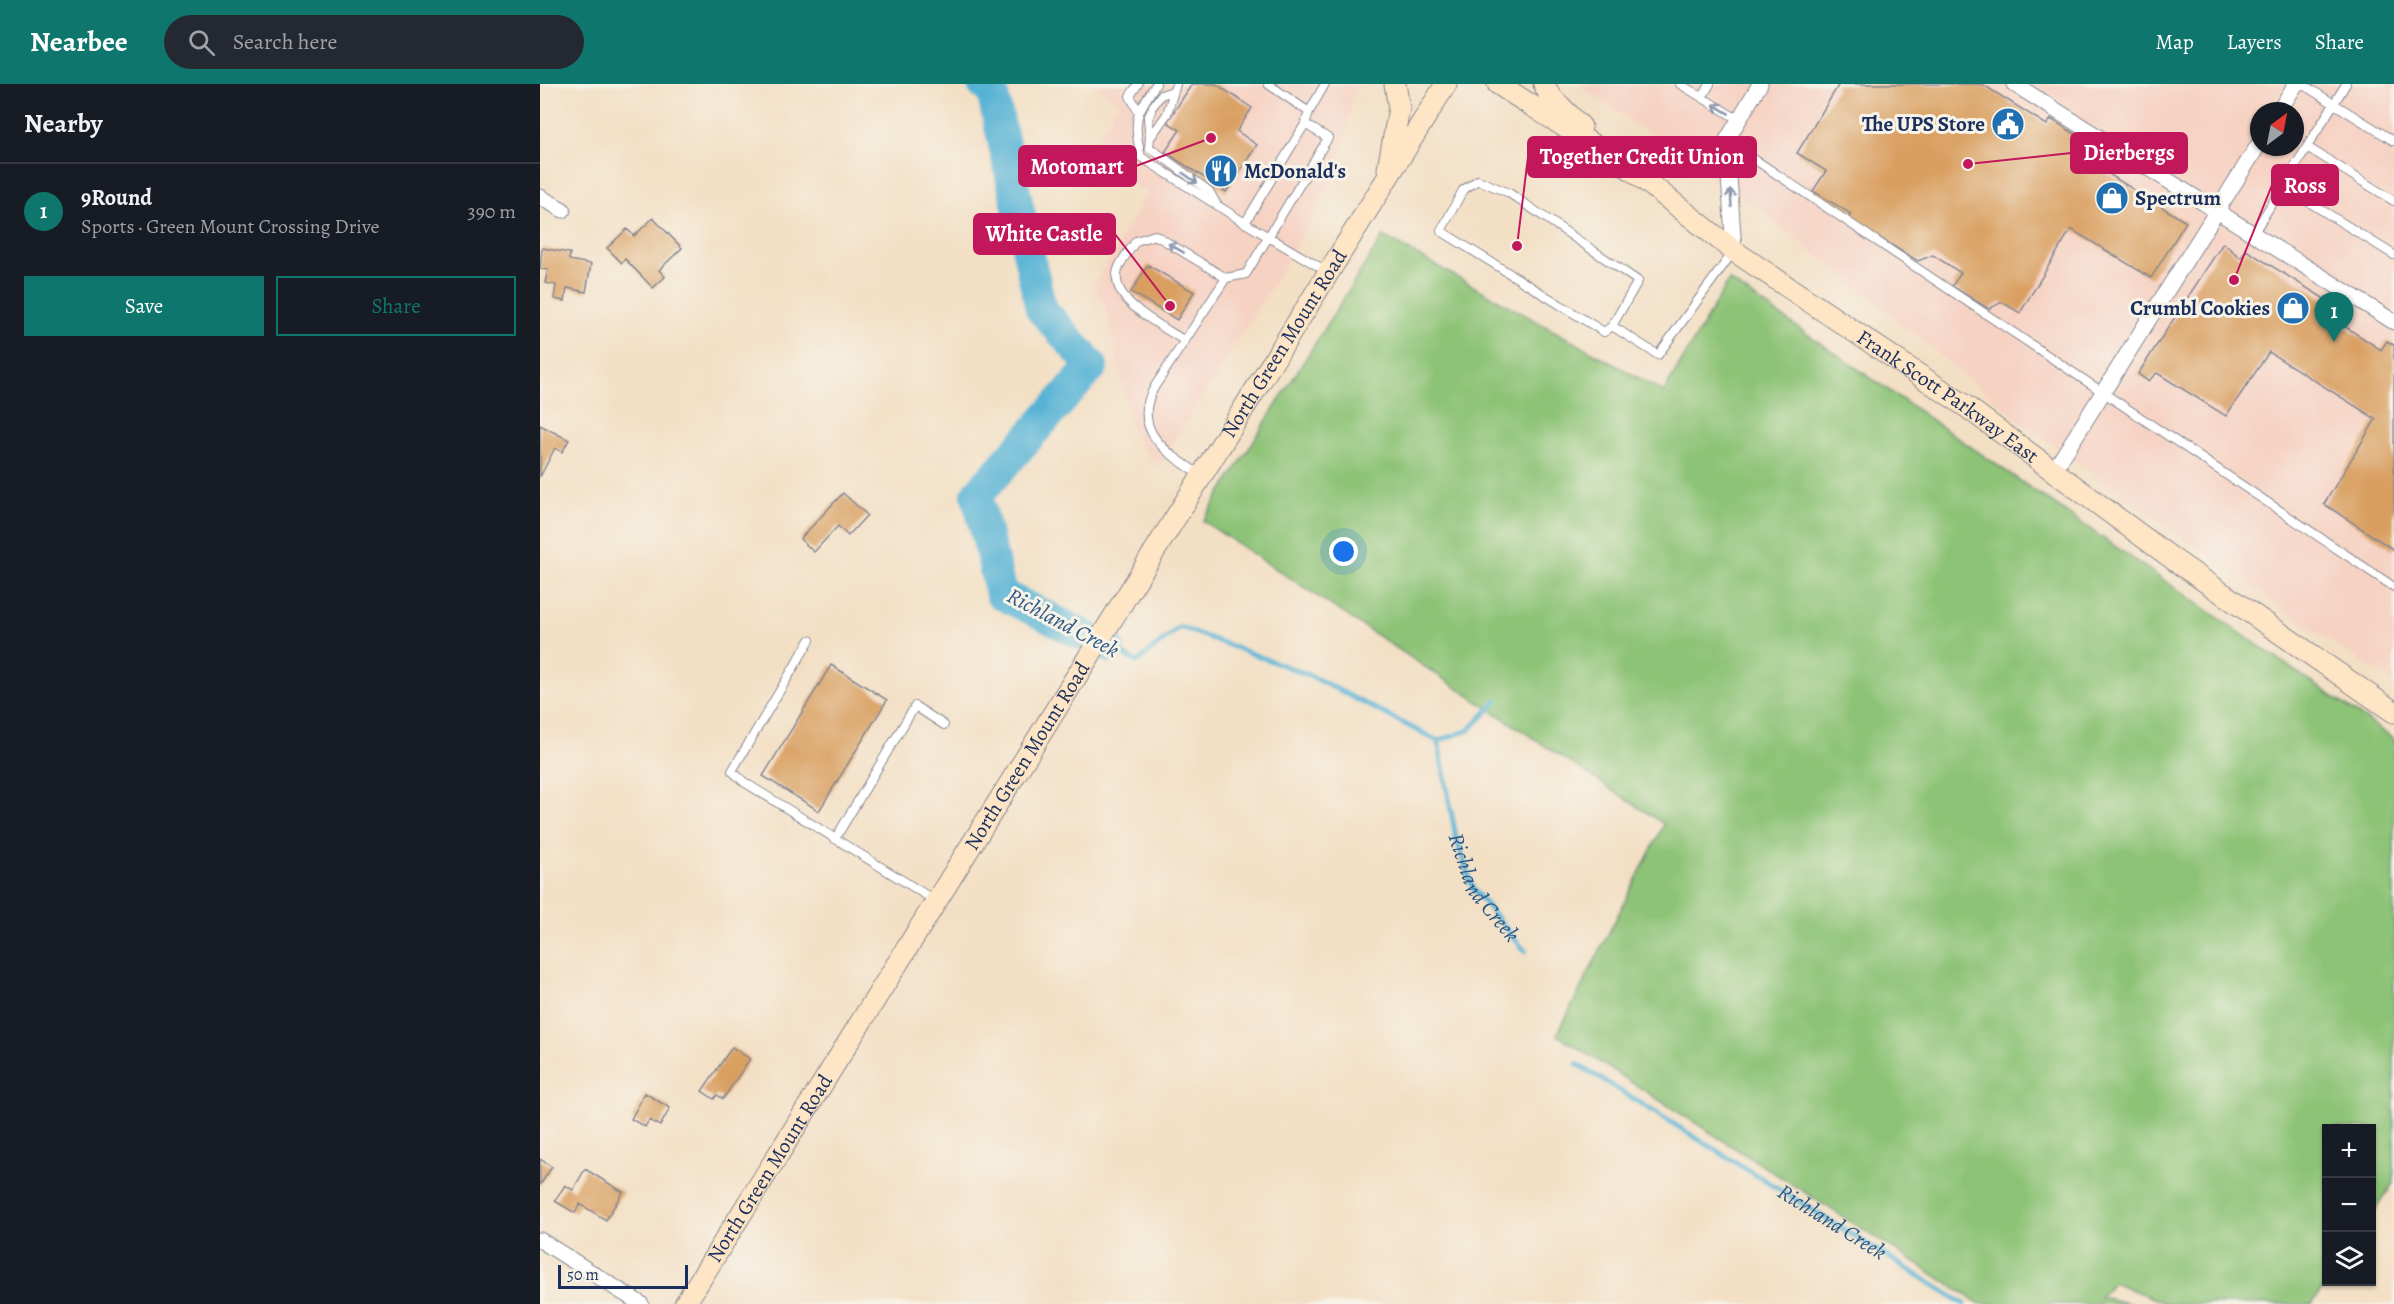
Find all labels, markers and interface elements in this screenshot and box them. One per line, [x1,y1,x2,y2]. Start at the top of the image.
search box [164,15,584,69]
text: Nearbee [30,23,128,61]
icon: search [185,26,218,59]
text: Search here [233,27,337,57]
text: Map [2155,28,2194,56]
text: Layers [2227,28,2282,56]
text: Share [2315,28,2364,56]
north arrow [2250,102,2304,156]
one-way arrow [1713,103,1730,115]
text: Nearby [24,106,103,141]
public building icon: The UPS Store [1990,106,2026,142]
place label: The UPS Store [1862,110,1985,138]
callout: Dierbergs [2071,133,2187,173]
callout: Together Credit Union [1528,137,1756,177]
text: Dierbergs [2083,138,2175,168]
text: Together Credit Union [1540,142,1744,172]
callout: Motomart [1019,146,1136,186]
text: Motomart [1030,152,1124,182]
restaurant icon: McDonald's [1203,153,1239,189]
place label: McDonald's [1244,157,1346,185]
callout: Ross [2272,165,2338,205]
text: Ross [2284,171,2326,201]
one-way arrow [1182,172,1198,184]
shop icon: Spectrum [2094,180,2130,216]
text: 9Round [81,183,152,213]
place label: Spectrum [2135,184,2221,212]
one-way arrow [1725,189,1736,209]
text: 1 [40,198,47,225]
text: 390 m [467,198,516,225]
text: Sports · Green Mount Crossing Drive [81,213,379,240]
callout: White Castle [974,214,1115,254]
text: White Castle [984,219,1103,249]
one-way arrow [1168,242,1185,254]
street label: North Green Mount Road [1215,243,1354,443]
button: Save [24,276,264,336]
button: Share [276,276,516,336]
shop icon: Crumbl Cookies [2275,290,2311,326]
pin: 1 [2314,292,2354,342]
place label: Crumbl Cookies [2130,294,2270,322]
street label: Frank Scott Parkway East [1851,323,2045,470]
your location [1329,537,1358,566]
water label: Richland Creek [1002,581,1125,665]
street label: North Green Mount Road [958,656,1097,855]
water label: Richland Creek [1441,829,1527,949]
street label: North Green Mount Road [700,1068,839,1268]
map controls [2322,1124,2376,1286]
button: + [2322,1124,2376,1178]
water label: Richland Creek [1772,1177,1892,1267]
button: − [2322,1178,2376,1232]
button: layers [2322,1232,2376,1286]
scale bar [558,1262,688,1290]
text: 50 m [567,1264,599,1286]

